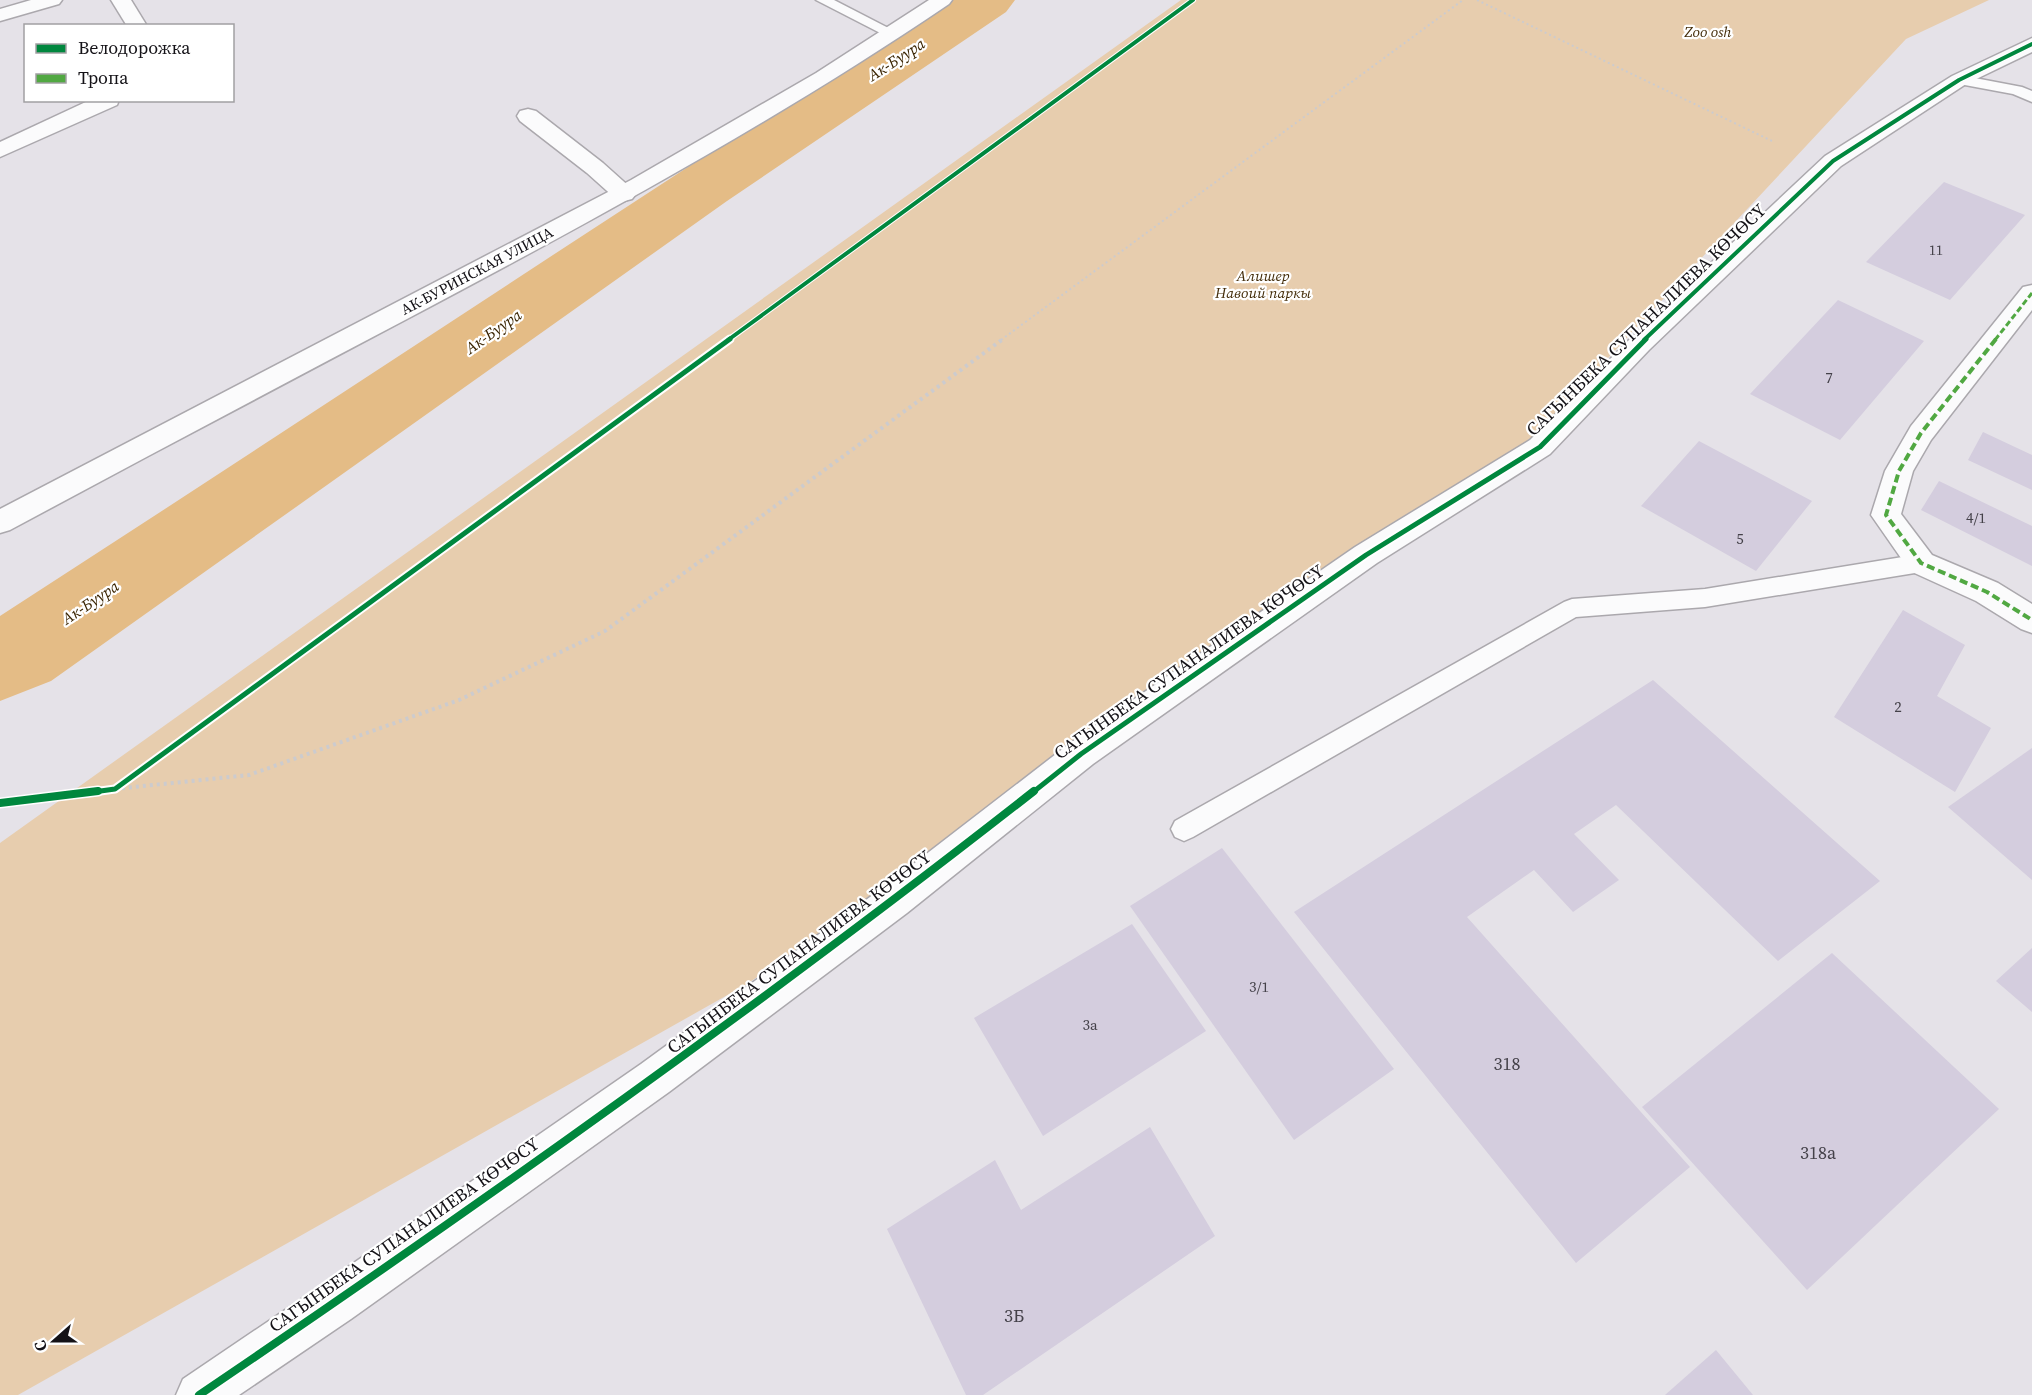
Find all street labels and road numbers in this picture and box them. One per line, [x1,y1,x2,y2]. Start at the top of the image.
street label: САГЫНБЕКА СУПАНАЛИЕВА КӨЧӨСҮ [1520,197,1772,441]
street label: АК-БУРИНСКАЯ УЛИЦА [397,221,557,320]
street label: САГЫНБЕКА СУПАНАЛИЕВА КӨЧӨСҮ [1049,558,1329,765]
street label: САГЫНБЕКА СУПАНАЛИЕВА КӨЧӨСҮ [662,844,936,1059]
street label: САГЫНБЕКА СУПАНАЛИЕВА КӨЧӨСҮ [264,1131,544,1338]

